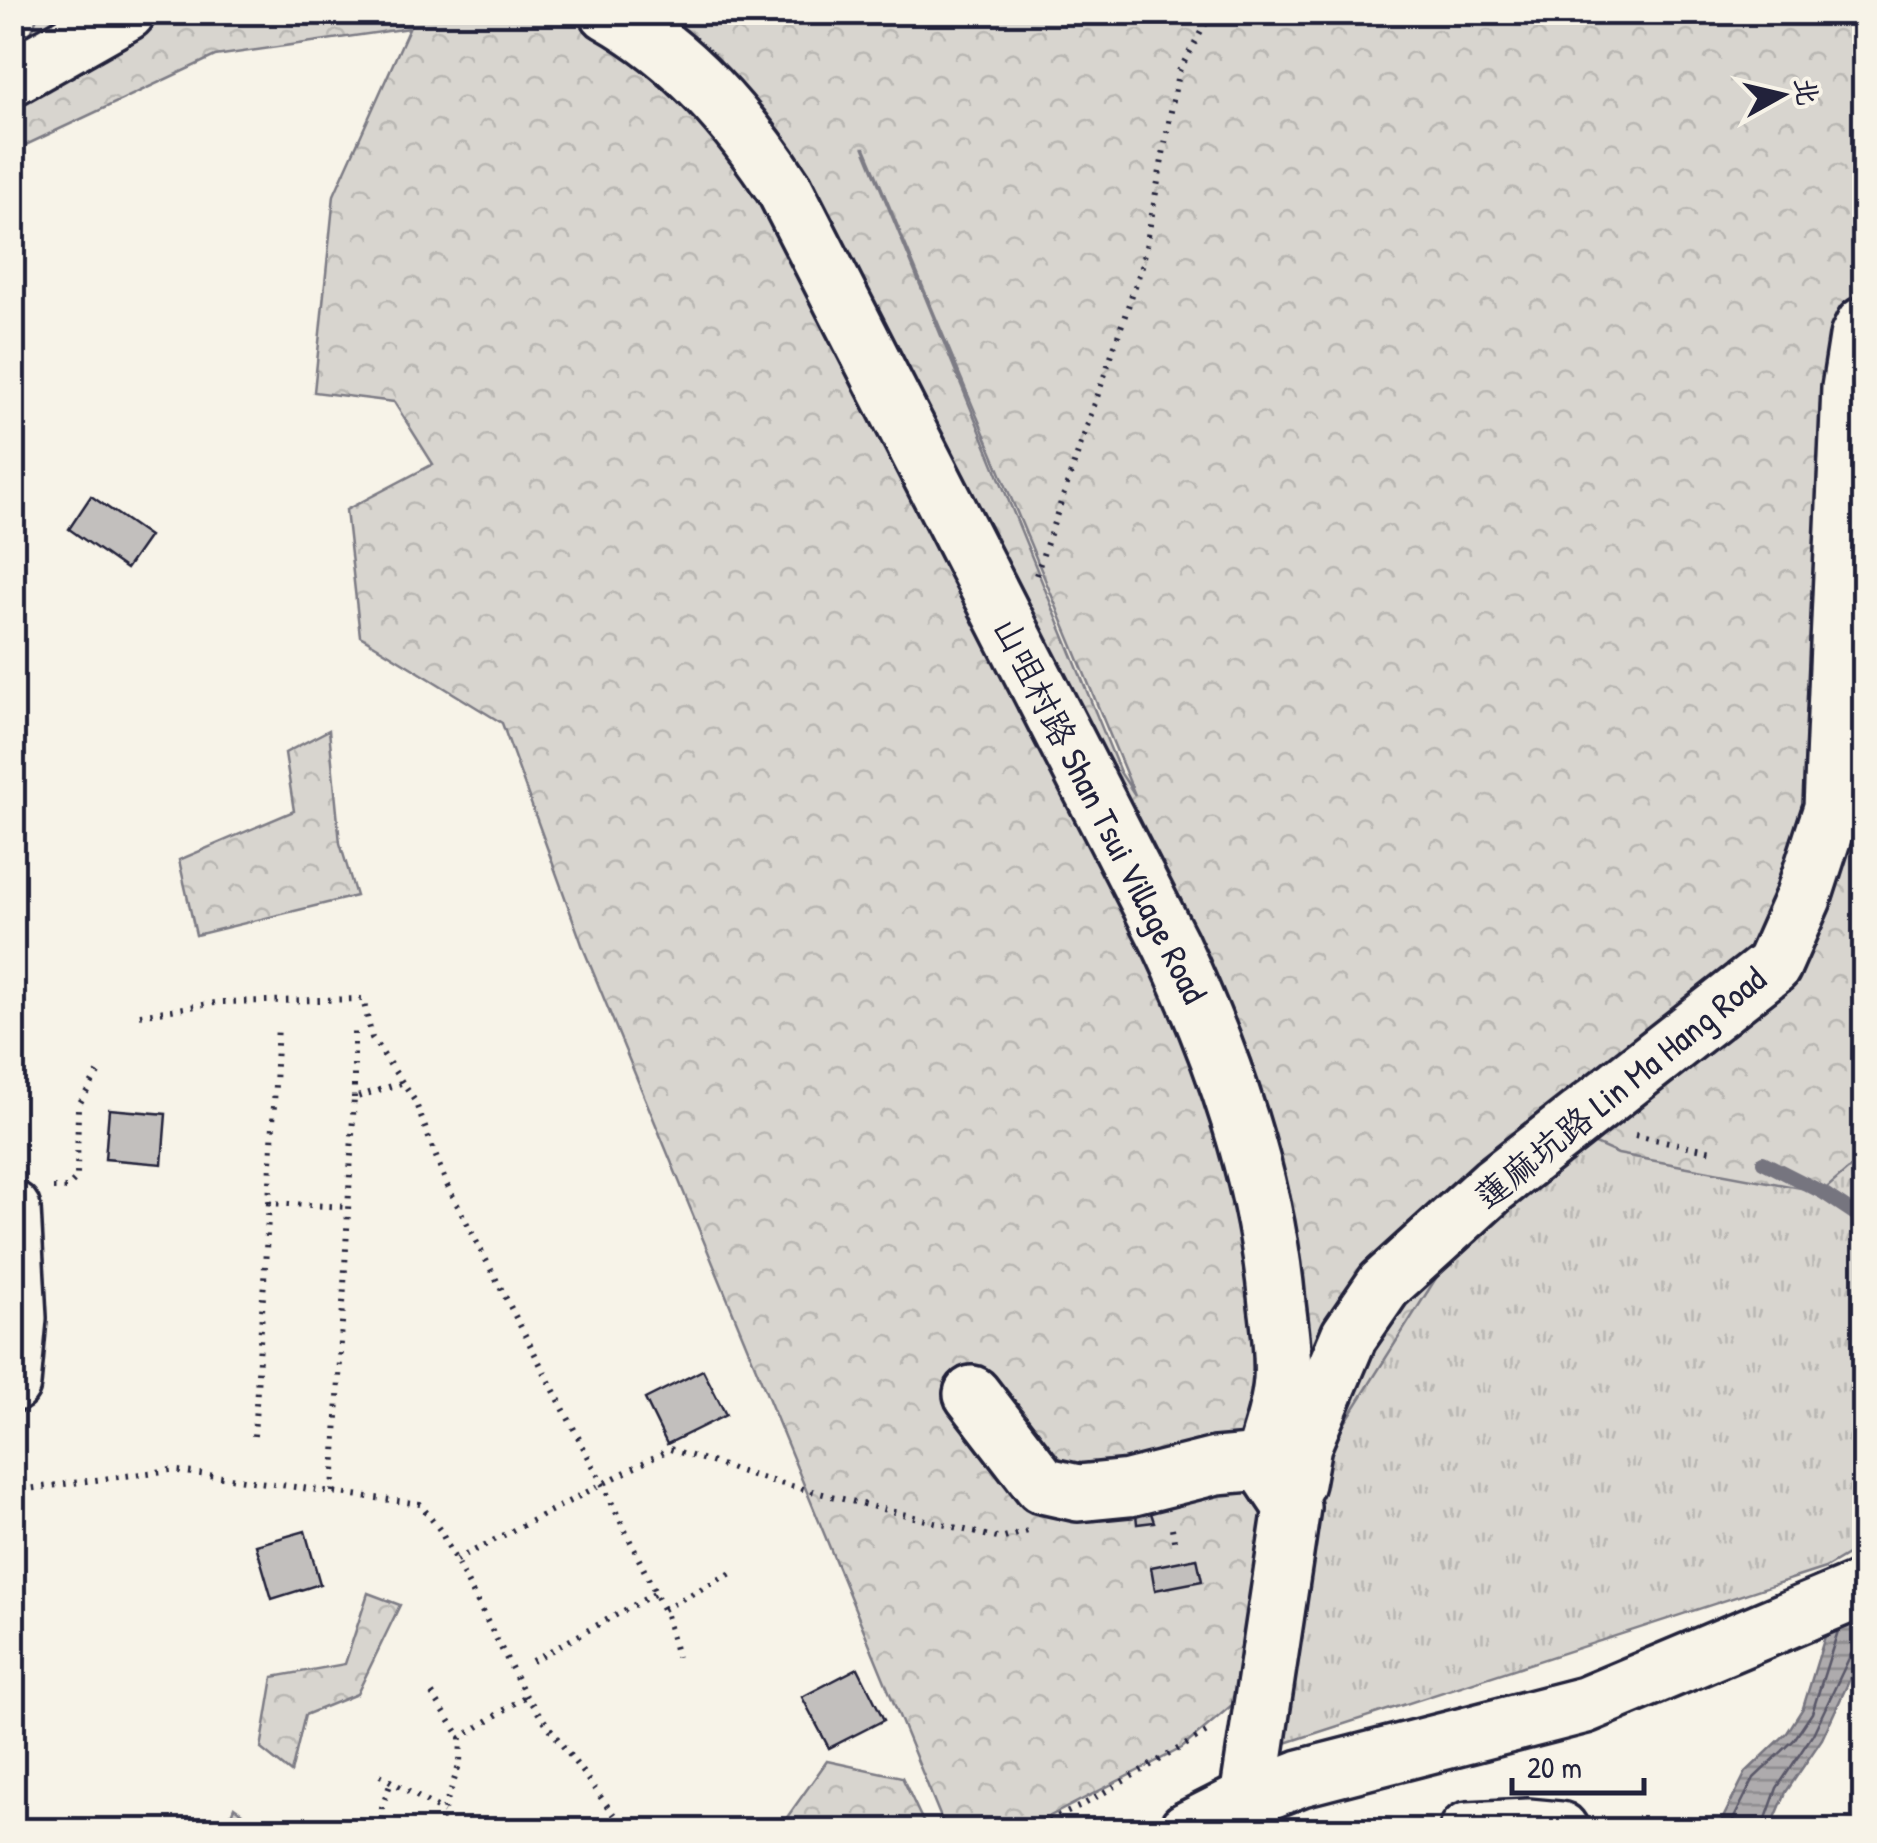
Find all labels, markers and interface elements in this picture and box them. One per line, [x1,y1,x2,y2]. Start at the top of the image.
north arrow [1732,45,1832,145]
text: 北 [1786,75,1828,108]
street label: 山咀村路 Shan Tsui Village Road [982,609,1218,1011]
street label: 蓮麻坑路 Lin Ma Hang Road [1464,955,1775,1220]
scale bar [1512,1733,1644,1795]
text: 20 m [1527,1747,1582,1787]

